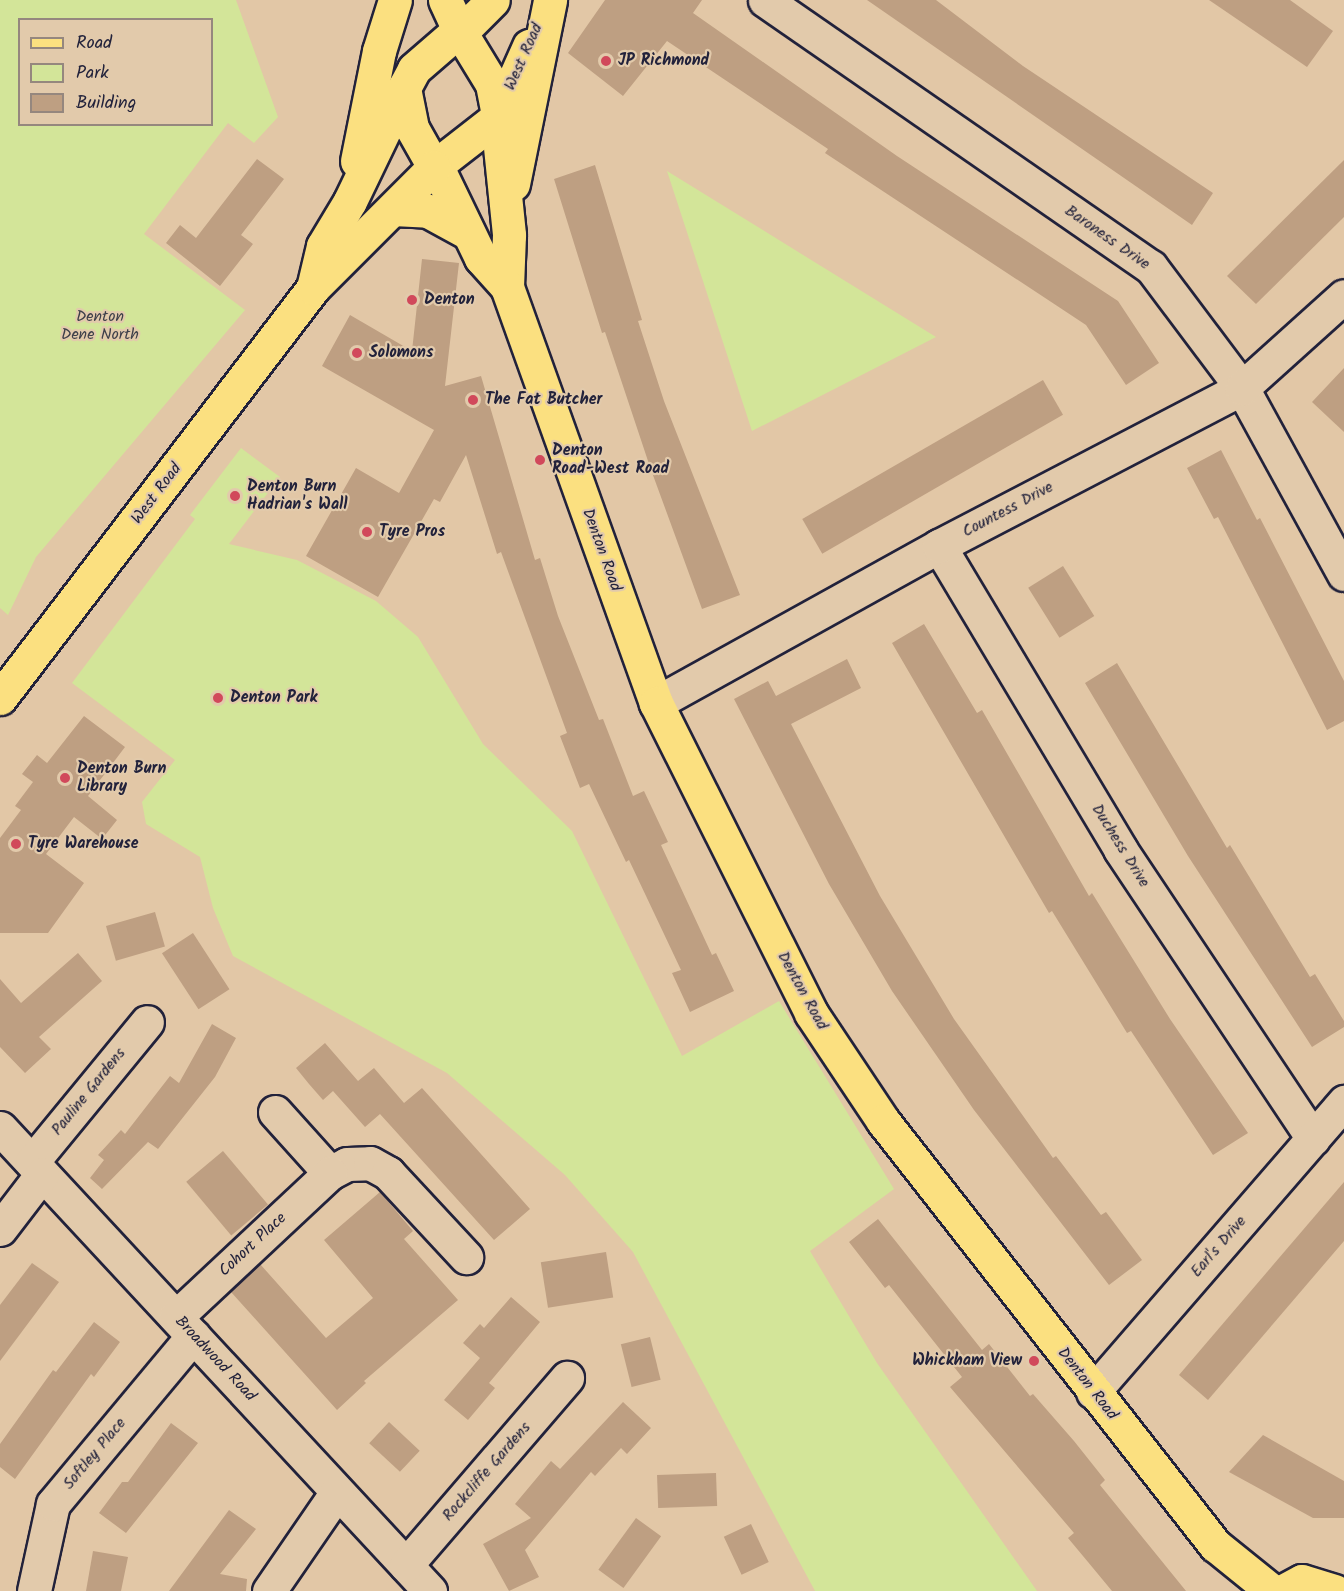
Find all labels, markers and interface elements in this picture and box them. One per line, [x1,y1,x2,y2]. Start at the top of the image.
legend [18,18,213,126]
street label: West Road [501,21,547,93]
text: Road [76,29,112,58]
place label: JP Richmond [618,51,709,71]
marker: JP Richmond [599,54,613,68]
text: Park [76,59,109,88]
text: Building [76,89,136,118]
street label: Baroness Drive [1061,202,1153,274]
place label: Denton [424,290,475,310]
marker: Denton [405,293,419,307]
park label: Denton Dene North [61,307,139,345]
place label: Solomons [369,343,433,363]
marker: Solomons [350,346,364,360]
place label: The Fat Butcher [485,390,602,410]
marker: The Fat Butcher [466,393,480,407]
place label: Denton Road-West Road [552,441,669,479]
marker: Denton Road-West Road [533,453,547,467]
street label: West Road [128,460,186,528]
place label: Denton Burn Hadrian's Wall [247,477,348,515]
street label: Countess Drive [959,478,1057,542]
marker: Denton Burn Hadrian's Wall [228,489,242,503]
street label: Denton Road [577,506,625,594]
place label: Tyre Pros [379,522,445,542]
marker: Tyre Pros [360,525,374,539]
place label: Denton Park [230,688,317,708]
marker: Denton Park [211,691,225,705]
place label: Denton Burn Library [77,759,166,797]
marker: Denton Burn Library [58,771,72,785]
street label: Duchess Drive [1087,801,1153,891]
place label: Tyre Warehouse [28,834,138,854]
marker: Tyre Warehouse [9,837,23,851]
street label: Denton Road [773,949,831,1033]
street label: Pauline Gardens [48,1044,130,1140]
street label: Cohort Place [215,1209,291,1281]
street label: Earl's Drive [1187,1212,1251,1282]
street label: Broadwood Road [170,1312,260,1406]
street label: Denton Road [1053,1344,1121,1424]
place label: Whickham View [912,1351,1022,1371]
marker: Whickham View [1027,1354,1041,1368]
street label: Softley Place [60,1414,130,1494]
street label: Rockcliffe Gardens [439,1419,535,1525]

